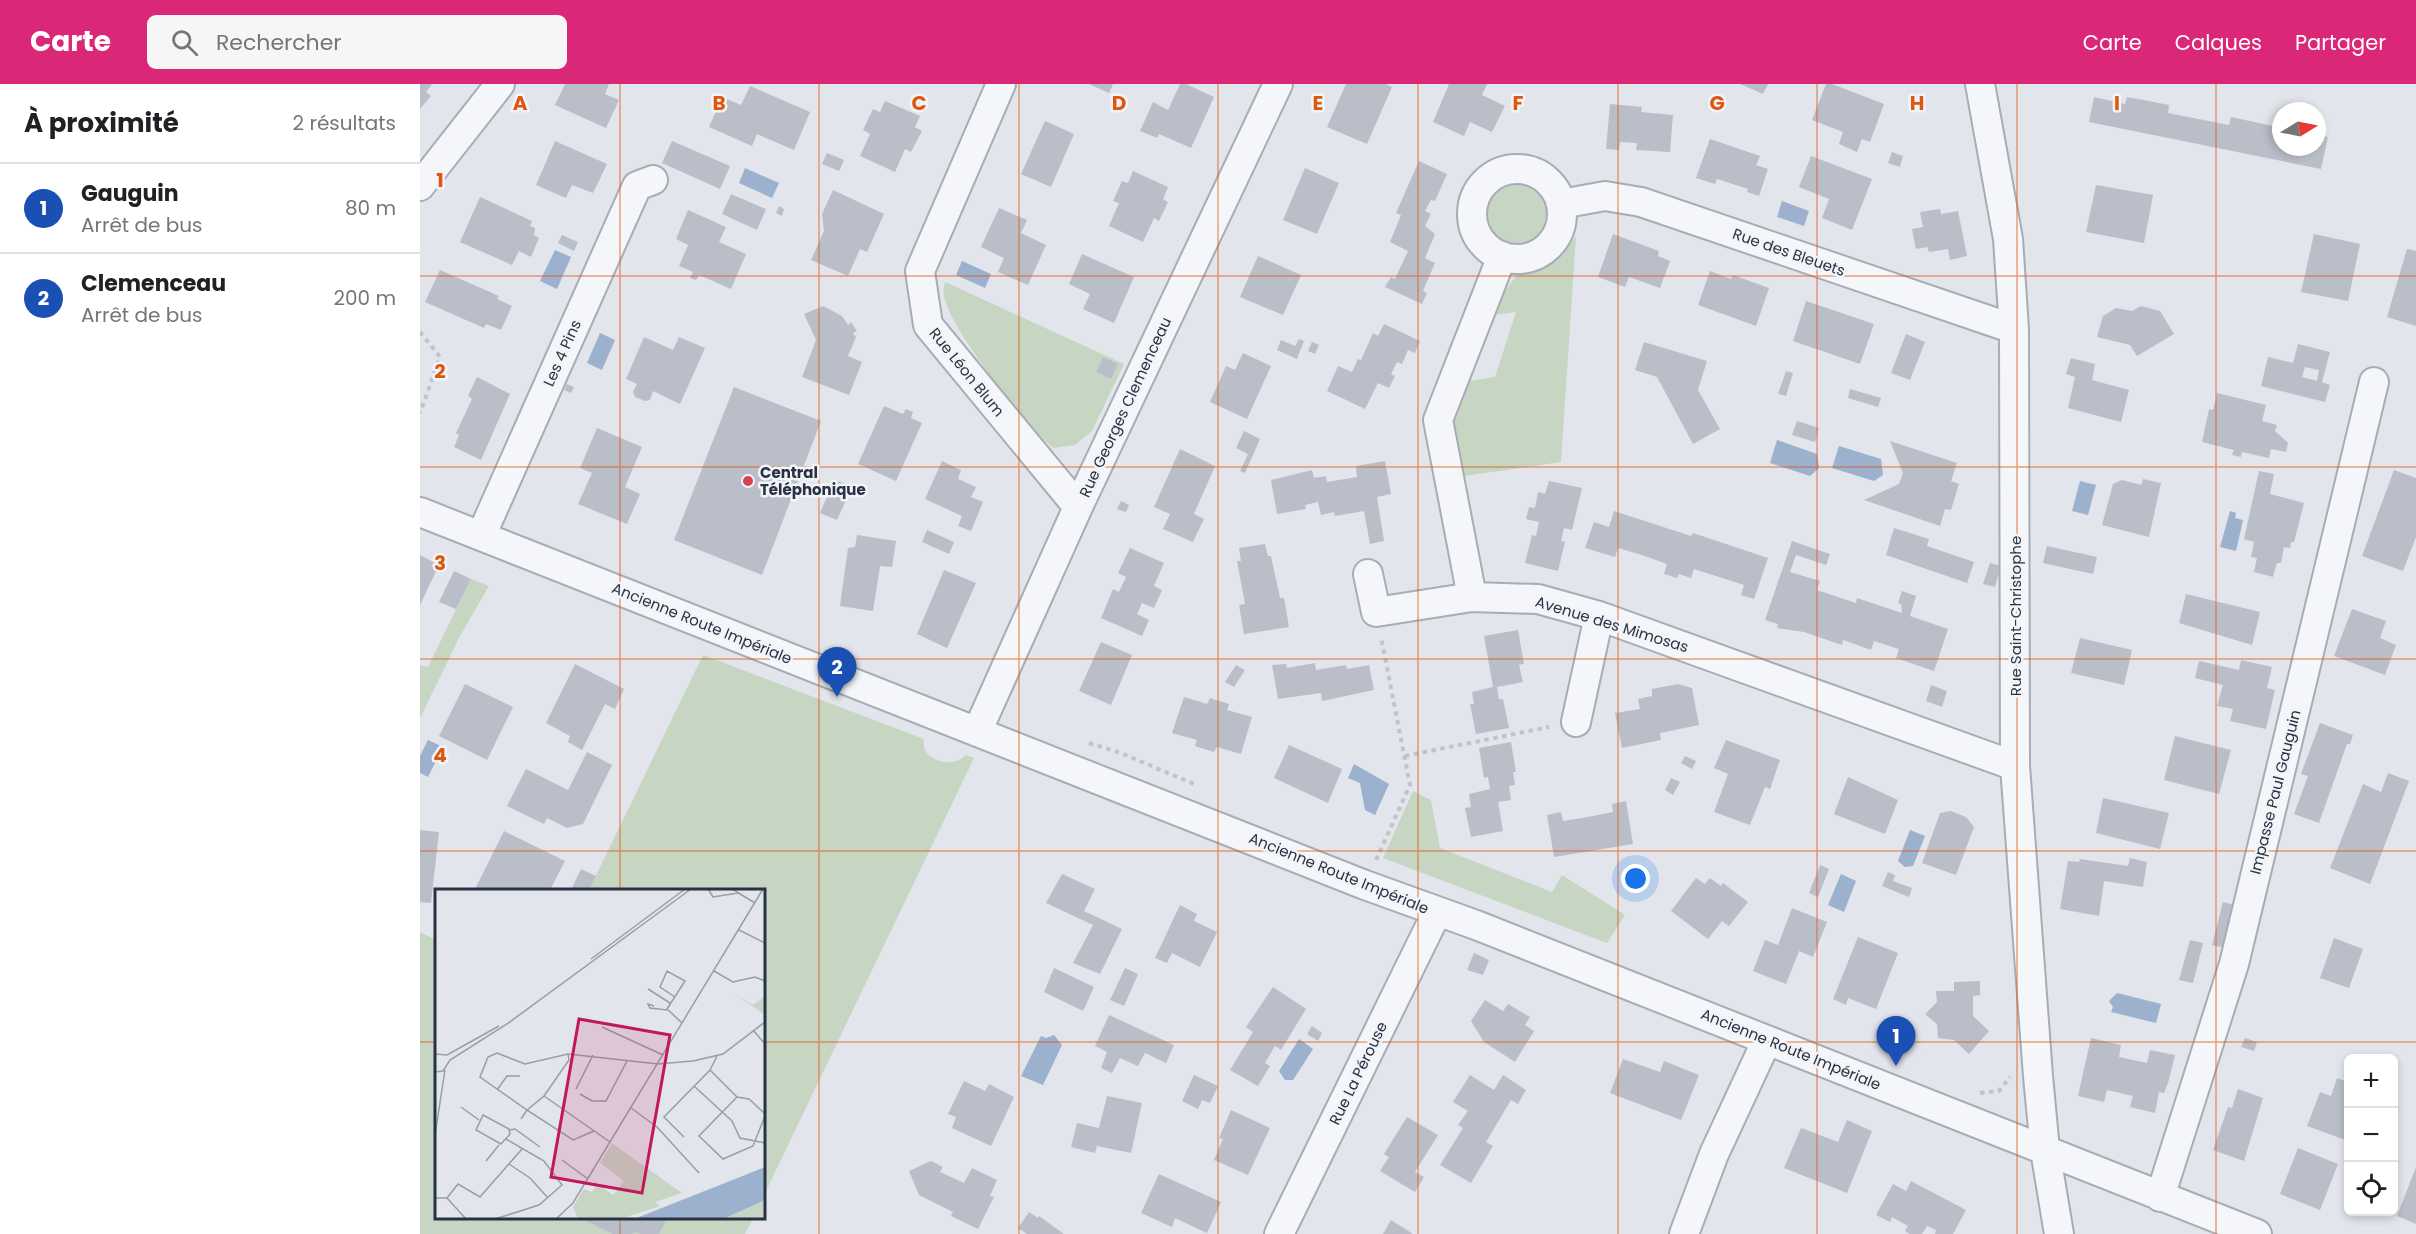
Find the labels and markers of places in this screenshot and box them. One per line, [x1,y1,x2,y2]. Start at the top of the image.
place label: Central Téléphonique [760,462,866,500]
marker: Central Téléphonique [741,474,755,488]
pin: 2 [818,648,856,697]
pin: 1 [1876,1016,1916,1066]

